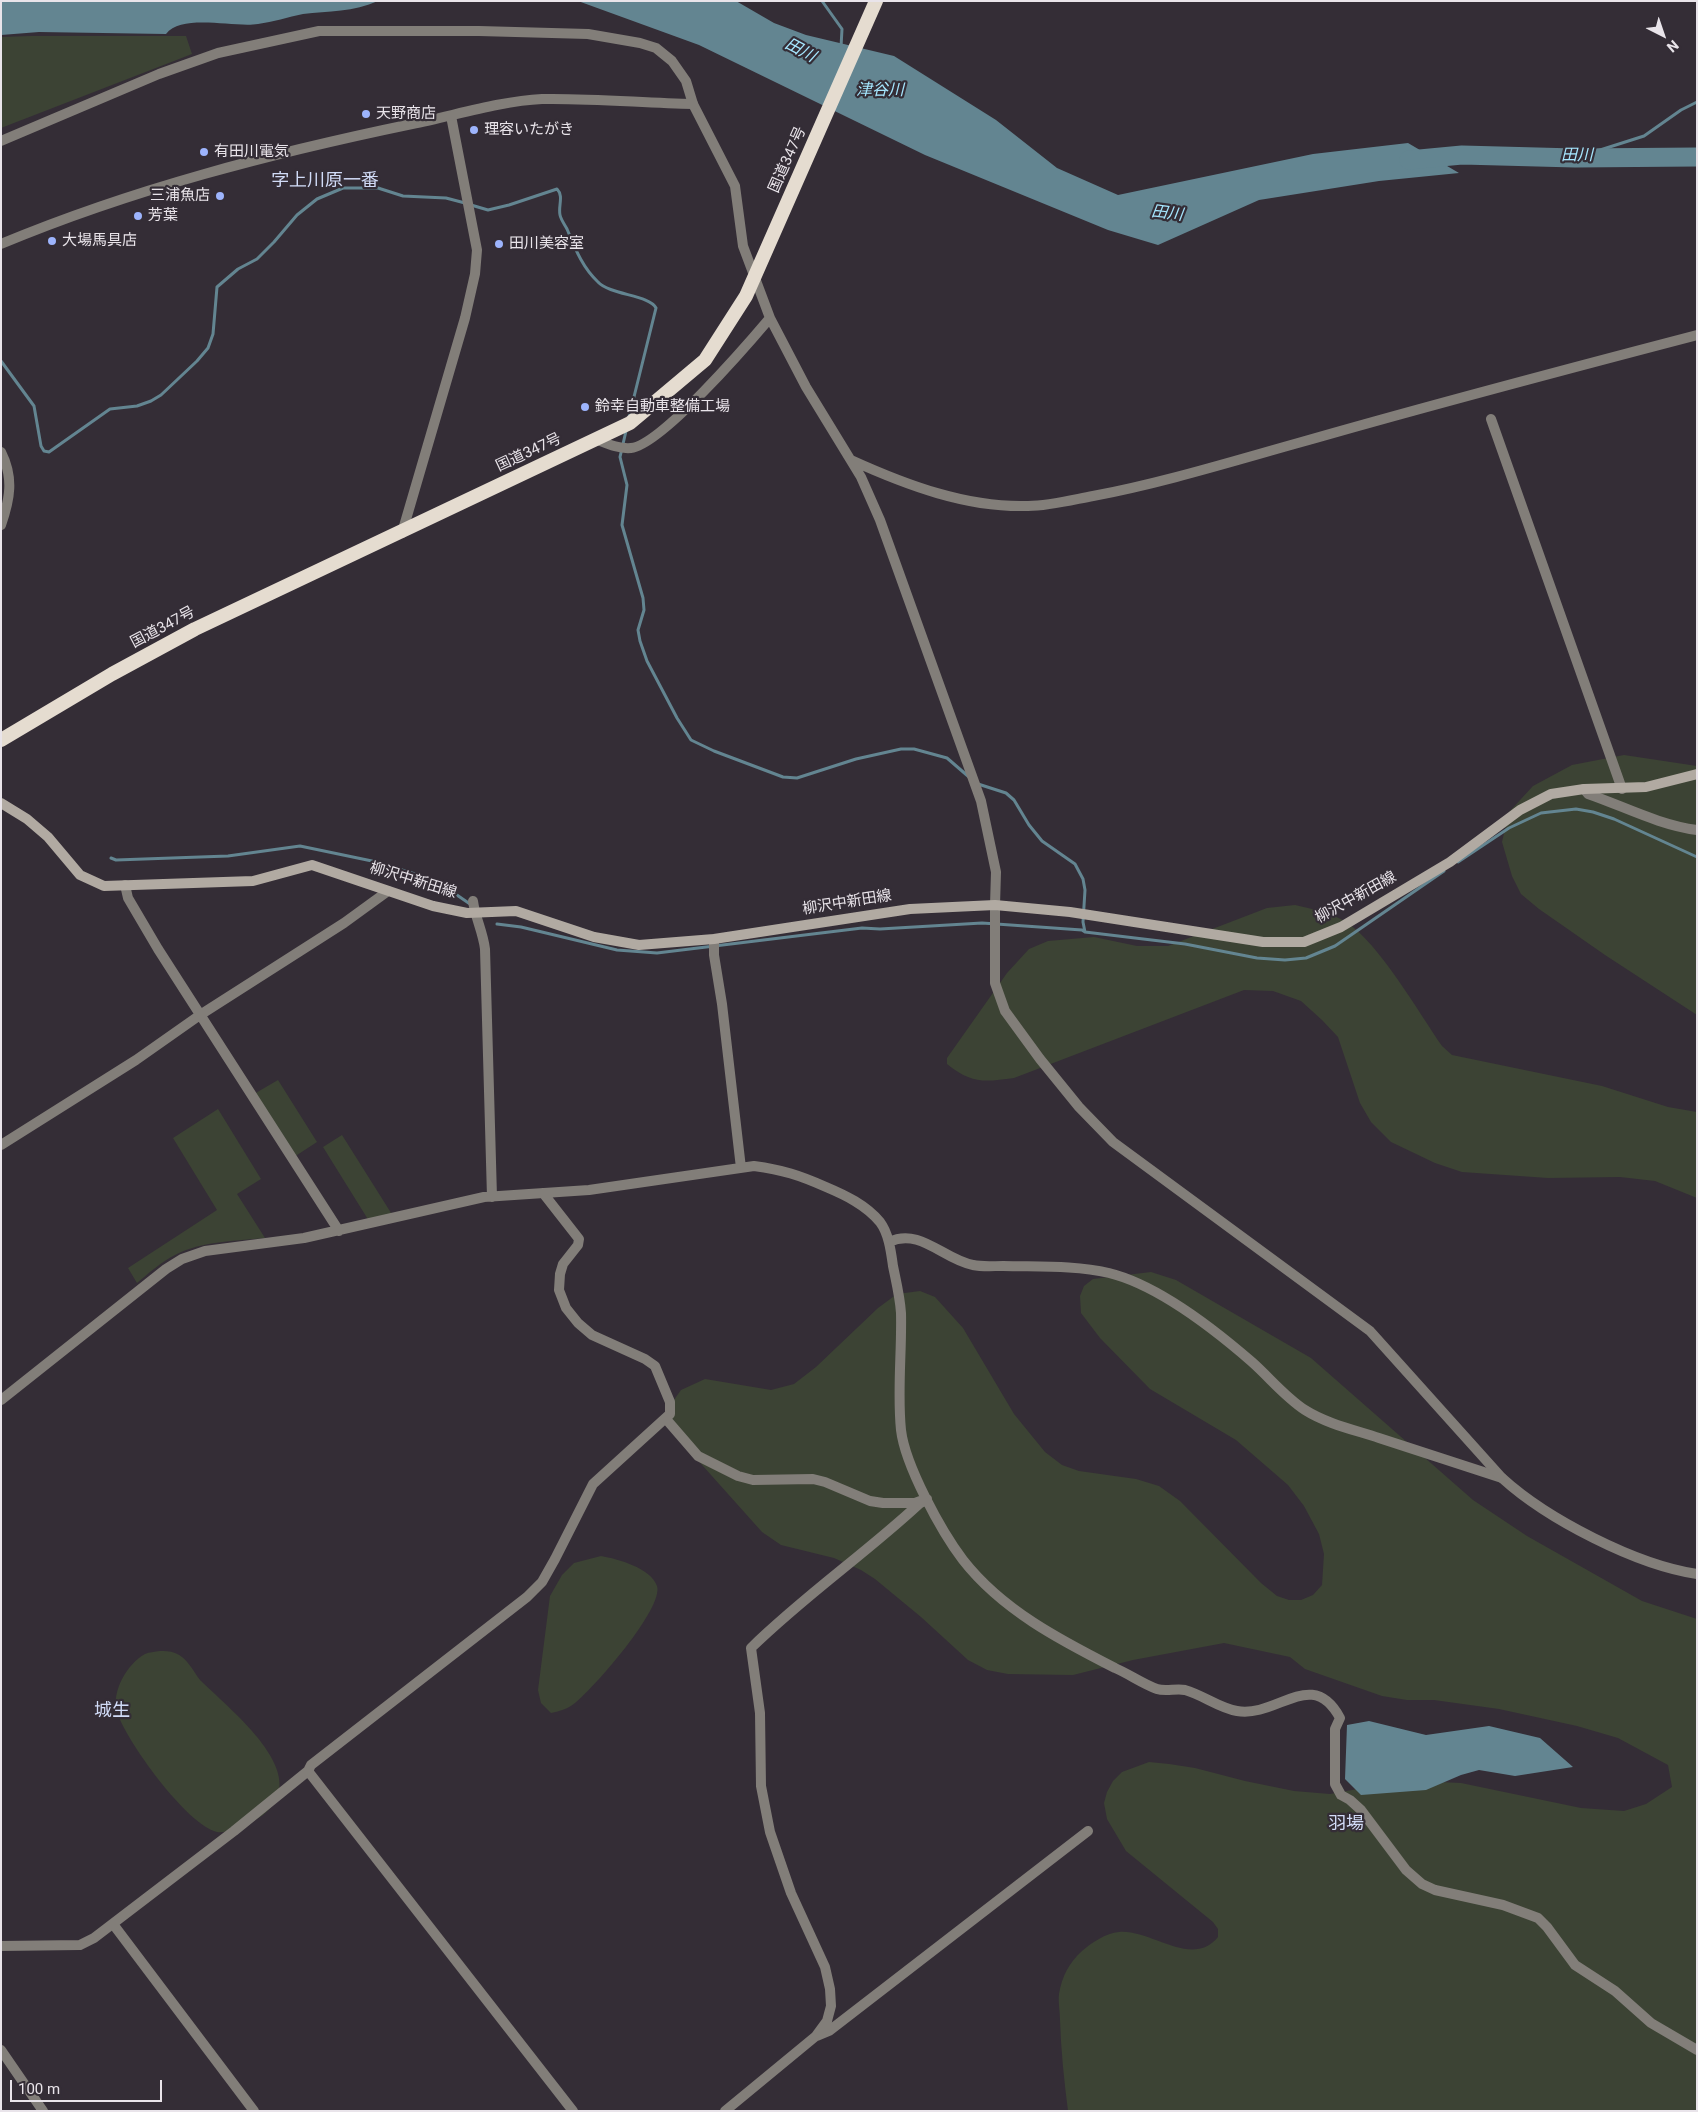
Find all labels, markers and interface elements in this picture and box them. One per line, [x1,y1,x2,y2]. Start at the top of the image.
north arrow [1638,10,1688,60]
water label: 田川 [781,35,819,67]
text: N [1664,37,1682,56]
water label: 津谷川 [856,81,904,101]
place label: 天野商店 [376,105,436,123]
marker: 天野商店 [360,108,372,120]
place label: 理容いたがき [484,121,574,139]
marker: 理容いたがき [468,124,480,136]
street label: 国道347号 [765,124,811,196]
place label: 有田川電気 [214,143,289,161]
marker: 有田川電気 [198,146,210,158]
water label: 田川 [1561,146,1593,166]
district label: 字上川原一番 [271,170,379,192]
place label: 三浦魚店 [150,187,210,205]
marker: 三浦魚店 [214,190,226,202]
water label: 田川 [1150,203,1184,225]
place label: 芳葉 [148,207,178,225]
marker: 芳葉 [132,210,144,222]
place label: 大場馬具店 [62,232,137,250]
marker: 大場馬具店 [46,235,58,247]
place label: 田川美容室 [509,235,584,253]
marker: 田川美容室 [493,238,505,250]
place label: 鈴幸自動車整備工場 [595,398,730,416]
marker: 鈴幸自動車整備工場 [579,401,591,413]
street label: 国道347号 [493,430,565,476]
street label: 国道347号 [128,604,198,652]
street label: 柳沢中新田線 [367,859,459,903]
street label: 柳沢中新田線 [1312,868,1400,928]
street label: 柳沢中新田線 [801,887,893,919]
district label: 城生 [94,1700,130,1722]
district label: 羽場 [1328,1813,1364,1835]
scale bar [12,2070,165,2102]
text: 100 m [18,2080,60,2098]

